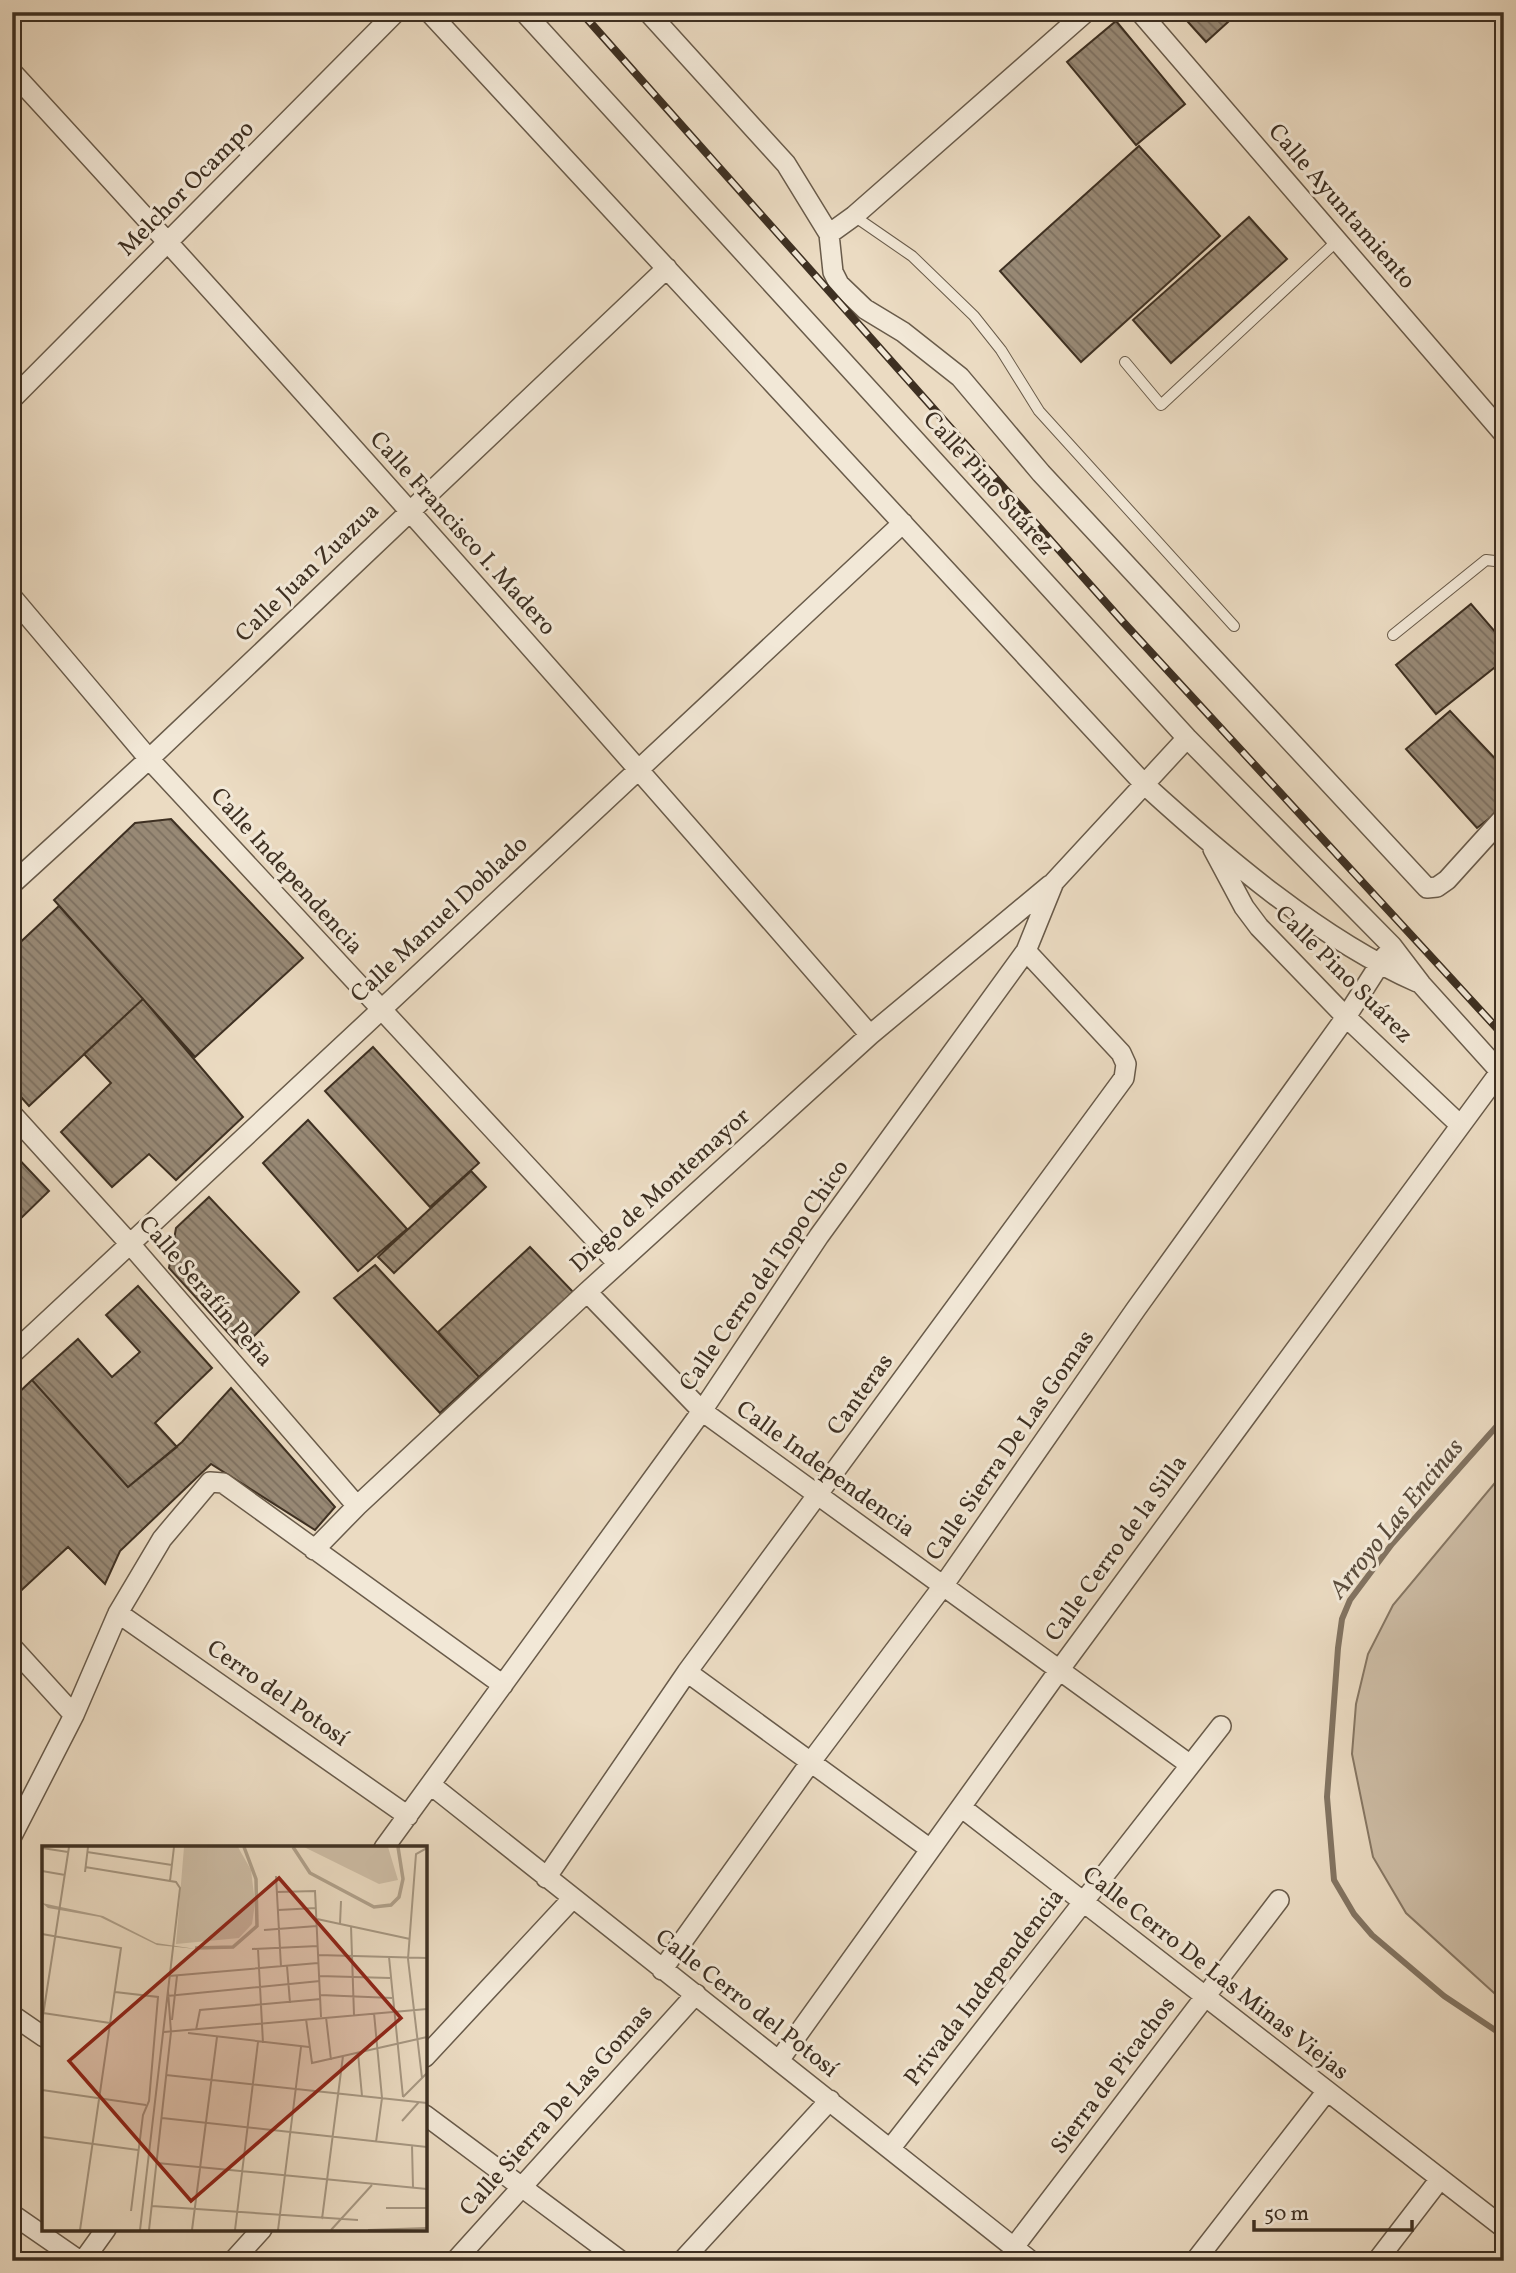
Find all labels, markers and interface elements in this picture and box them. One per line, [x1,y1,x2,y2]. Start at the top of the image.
street label: Melchor Ocampo [111,113,263,265]
street label: Calle Ayuntamiento [1259,117,1423,297]
street label: Calle Pino Suárez [914,404,1062,564]
street label: Calle Francisco I. Madero [361,424,563,644]
street label: Calle Juan Zuazua [228,495,388,651]
street label: Calle Independencia [202,781,370,963]
street label: Calle Manuel Doblado [344,828,536,1012]
street label: Calle Pino Suárez [1266,898,1420,1052]
street label: Diego de Montemayor [563,1101,759,1281]
street label: Calle Cerro del Topo Chico [672,1153,858,1399]
street label: Calle Serafín Peña [130,1209,280,1375]
street label: Calle Sierra De Las Gomas [918,1324,1104,1568]
street label: Canteras [820,1347,902,1443]
street label: Calle Independencia [728,1393,922,1547]
water label: Arroyo Las Encinas [1321,1431,1473,1608]
street label: Calle Cerro de la Silla [1038,1449,1196,1649]
street label: Cerro del Potosí [199,1632,355,1756]
inset map [42,1846,427,2231]
street label: Calle Cerro De Las Minas Viejas [1074,1859,1356,2089]
street label: Privada Independencia [897,1882,1073,2094]
street label: Calle Cerro del Potosí [647,1922,845,2086]
street label: Sierra de Picachos [1043,1990,1185,2162]
street label: Calle Sierra De Las Gomas [452,1998,662,2224]
scale bar [1254,2189,1411,2233]
text: 50 m [1264,2200,1309,2229]

